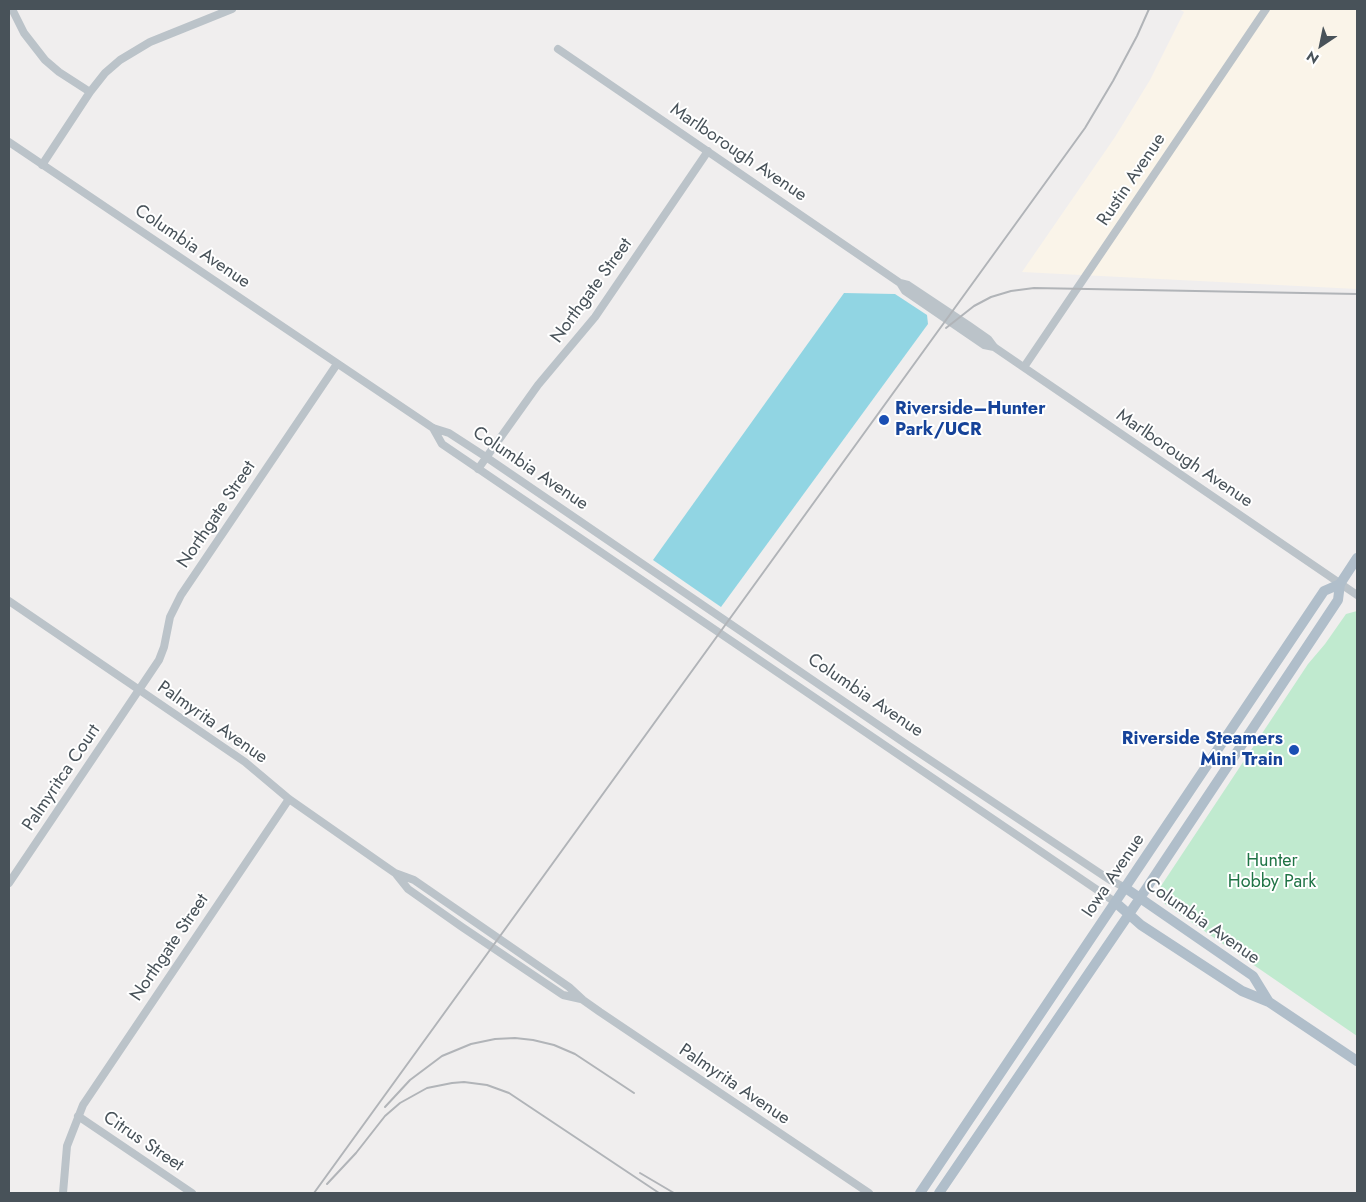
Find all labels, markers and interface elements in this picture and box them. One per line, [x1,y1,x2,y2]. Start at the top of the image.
north arrow [1296,20,1346,70]
text: N [1302,46,1323,69]
street label: Marlborough Avenue [666,99,810,207]
street label: Rustin Avenue [1093,130,1171,230]
street label: Columbia Avenue [130,200,254,294]
street label: Northgate Street [547,234,637,348]
place label: Riverside–Hunter Park/UCR [895,399,1046,442]
street label: Marlborough Avenue [1112,405,1256,513]
marker: Riverside–Hunter Park/UCR [877,413,891,427]
street label: Columbia Avenue [468,422,592,516]
street label: Northgate Street [173,457,261,573]
street label: Columbia Avenue [803,649,927,743]
street label: Palmyrita Avenue [153,677,271,769]
street label: Palmyritca Court [18,721,106,835]
place label: Riverside Steamers Mini Train [1122,729,1283,772]
marker: Riverside Steamers Mini Train [1287,743,1301,757]
street label: Iowa Avenue [1078,830,1150,922]
park label: Hunter Hobby Park [1228,851,1316,894]
street label: Columbia Avenue [1141,874,1263,970]
street label: Northgate Street [126,890,214,1006]
street label: Palmyrita Avenue [674,1040,794,1130]
street label: Citrus Street [99,1107,187,1177]

